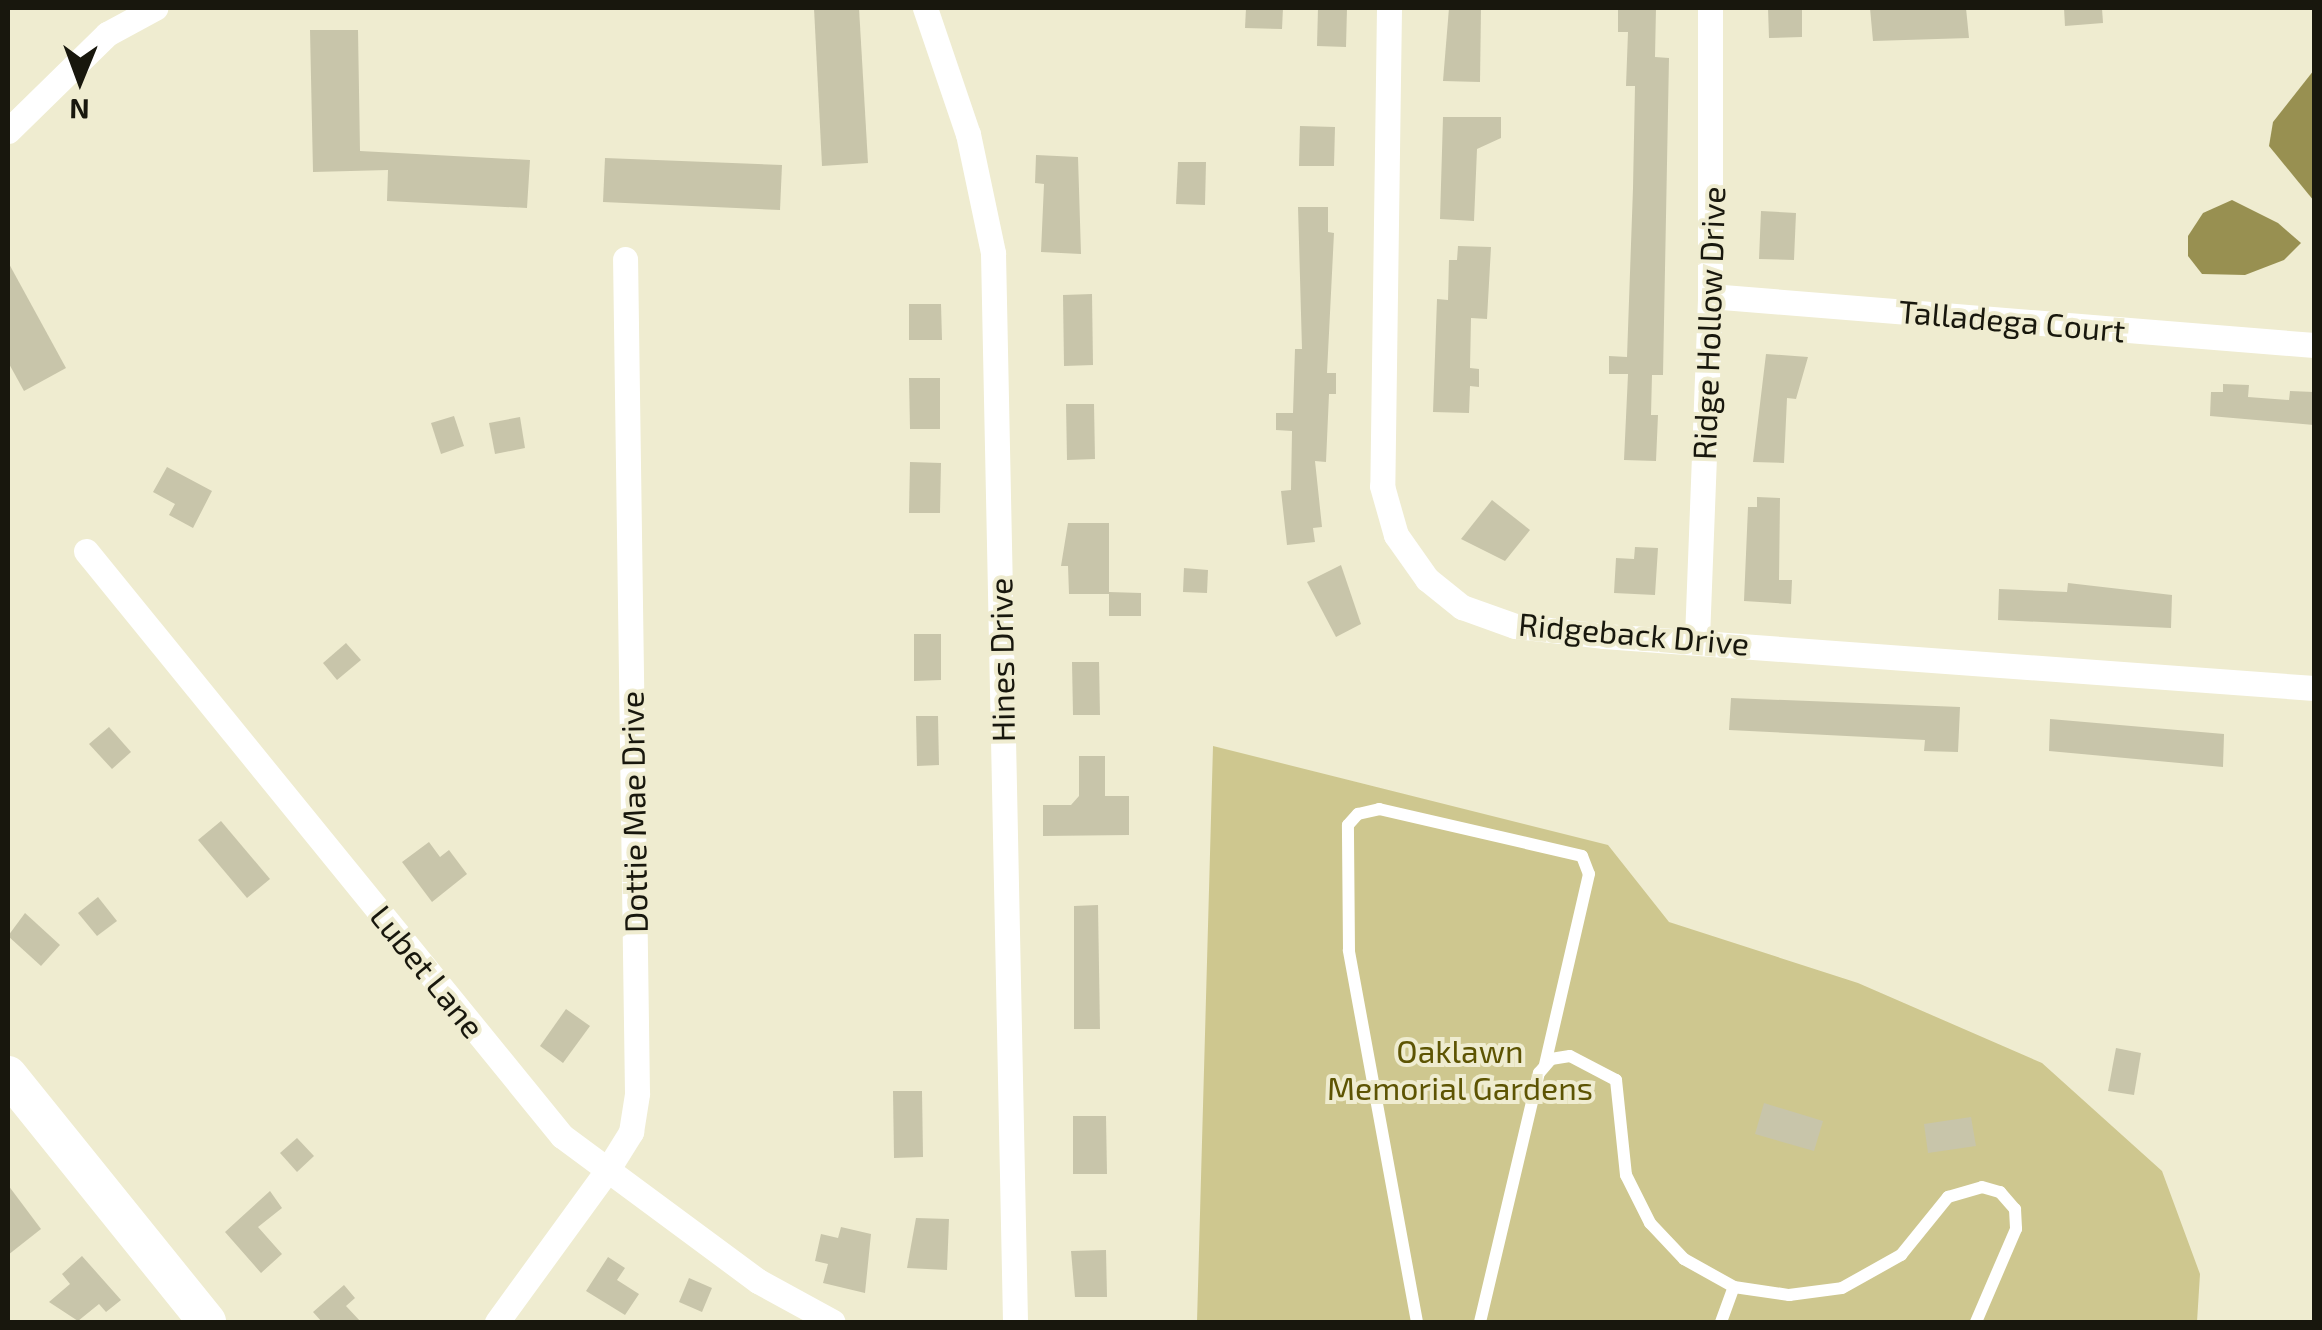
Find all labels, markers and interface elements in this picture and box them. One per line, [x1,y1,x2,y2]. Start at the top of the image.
north arrow [30,30,130,130]
text: N [69,93,90,127]
street label: Ridge Hollow Drive [1684,185,1732,461]
street label: Talladega Court [1897,291,2127,349]
street label: Hines Drive [980,577,1022,743]
street label: Ridgeback Drive [1517,604,1751,662]
street label: Dottie Mae Drive [612,691,654,933]
street label: Lubet Lane [363,897,493,1045]
park label: Oaklawn Memorial Gardens [1327,1032,1593,1107]

